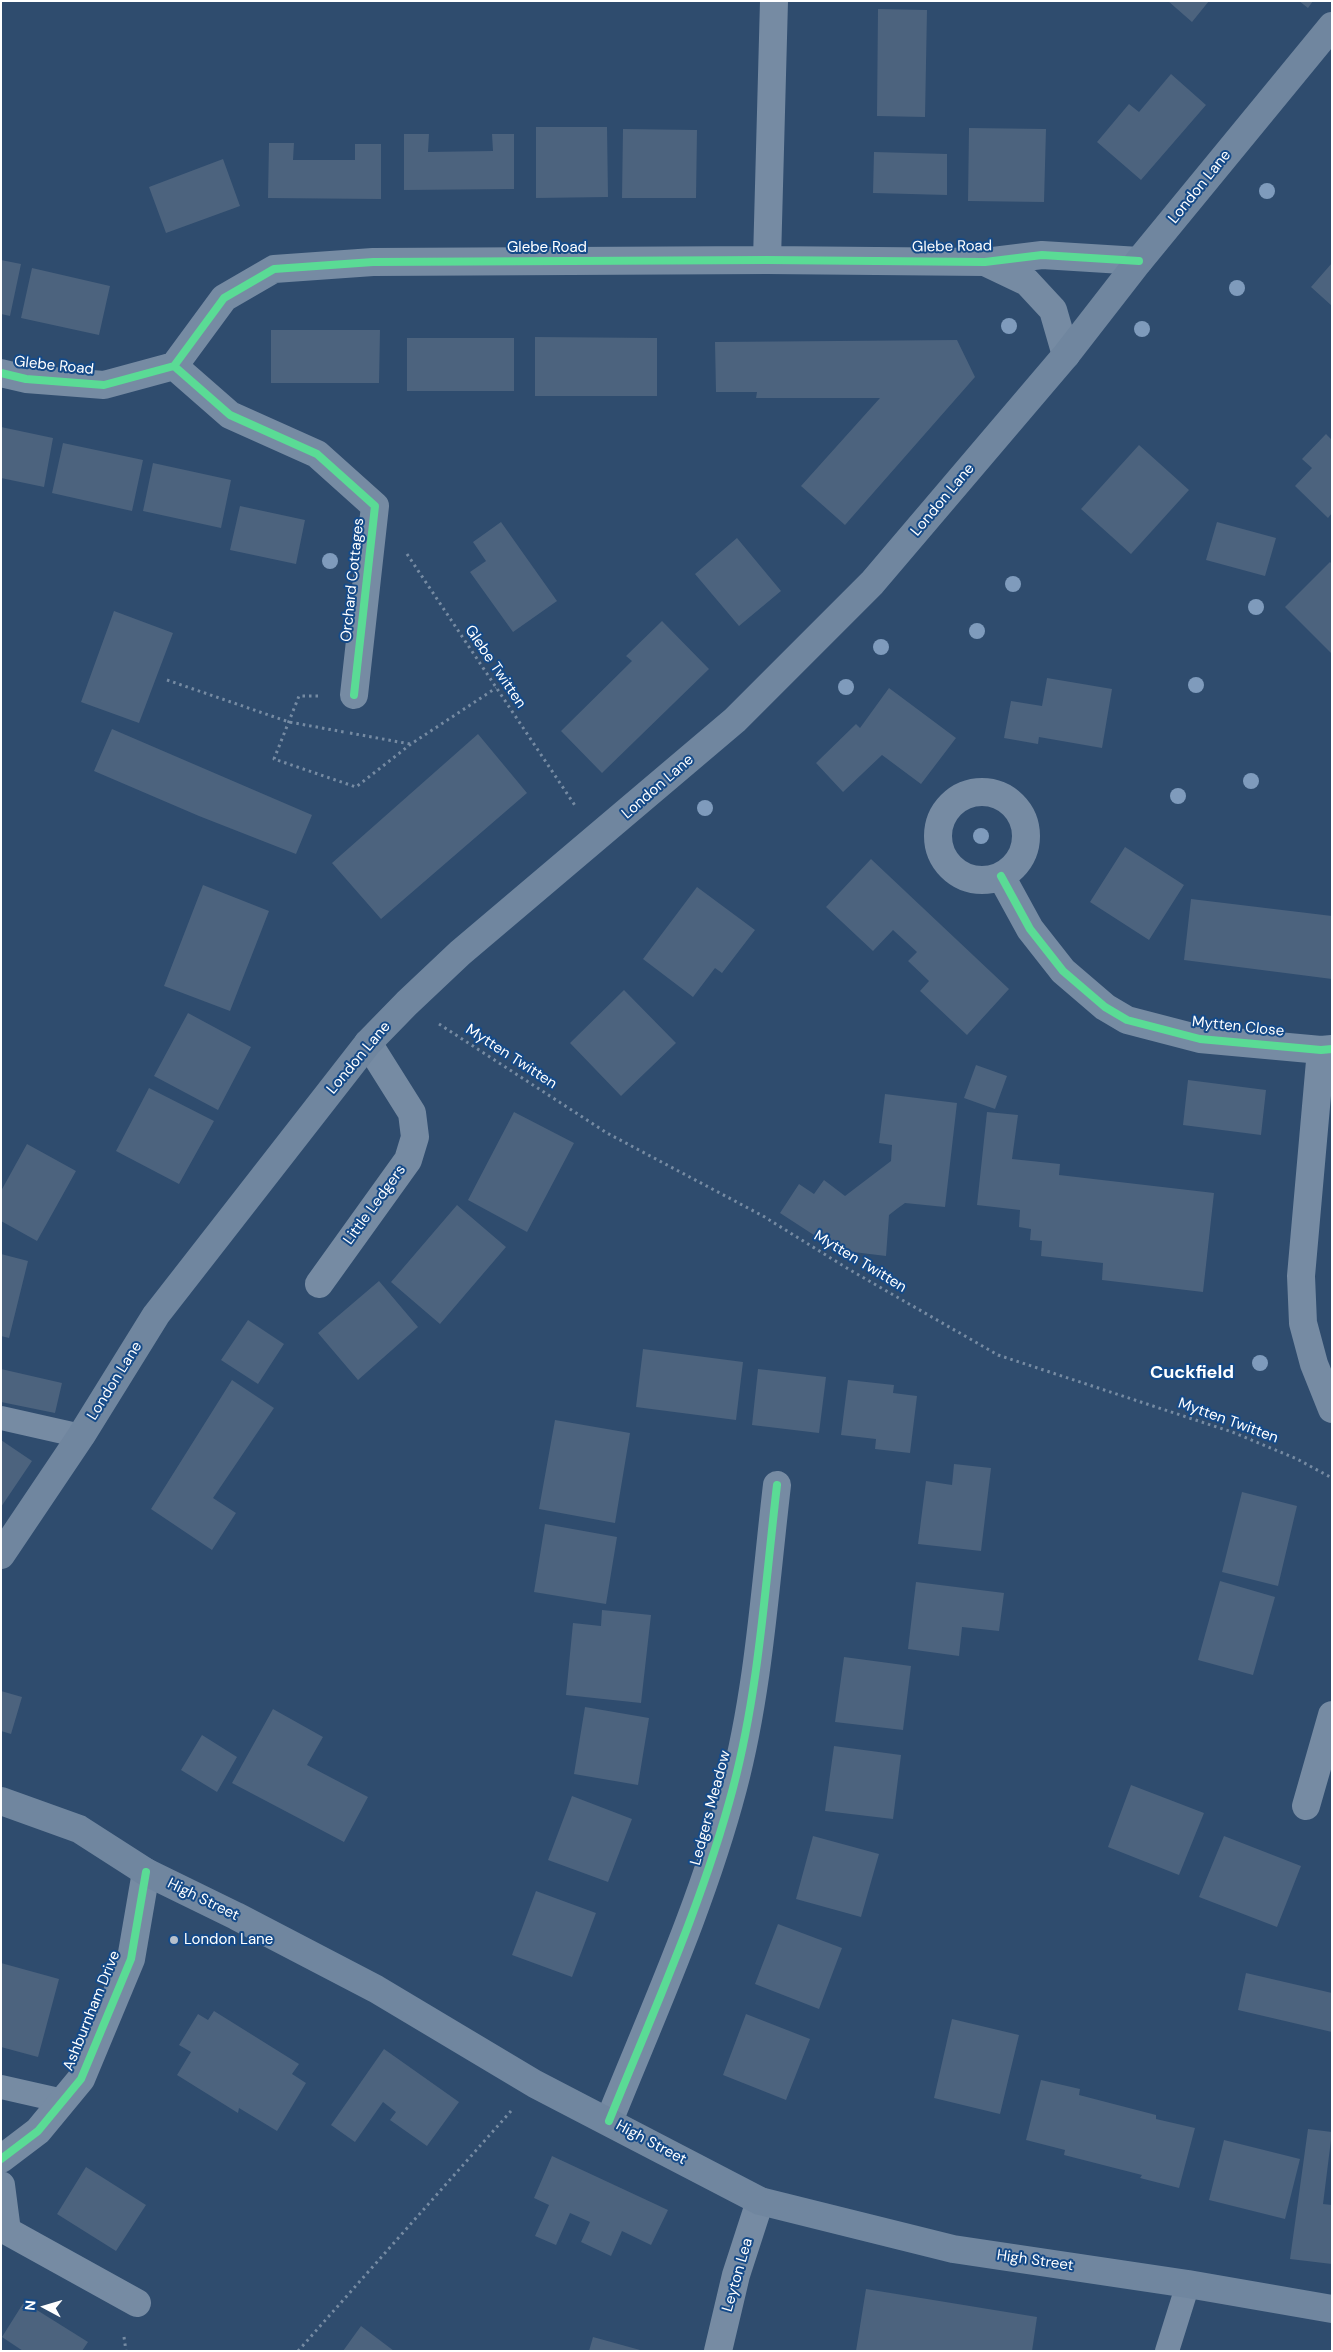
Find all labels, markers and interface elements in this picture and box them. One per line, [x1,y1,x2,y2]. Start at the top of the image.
street label: London Lane [1165,147,1235,227]
street label: Glebe Road [912,237,992,257]
street label: Glebe Road [507,239,587,257]
street label: Glebe Road [13,353,95,379]
street label: London Lane [907,460,979,540]
street label: Orchard Cottages [338,517,368,643]
street label: Glebe Twitten [461,622,529,712]
street label: London Lane [618,751,698,823]
street label: Mytten Close [1191,1013,1285,1041]
street label: London Lane [323,1018,395,1098]
street label: Mytten Twitten [462,1021,560,1093]
street label: Little Ledgers [340,1162,410,1248]
street label: Mytten Twitten [810,1227,910,1297]
street label: London Lane [84,1338,146,1424]
district label: Cuckfield [1150,1362,1234,1384]
street label: Mytten Twitten [1176,1395,1280,1447]
street label: Ledgers Meadow [687,1749,735,1867]
street label: High Street [164,1875,242,1925]
place label: London Lane [184,1931,273,1949]
marker: London Lane [168,1934,180,1946]
street label: Ashburnham Drive [60,1948,124,2074]
street label: High Street [613,2117,689,2169]
street label: Leyton Lea [719,2236,757,2314]
street label: High Street [995,2247,1075,2275]
north arrow [20,2282,70,2332]
text: N [21,2299,40,2311]

